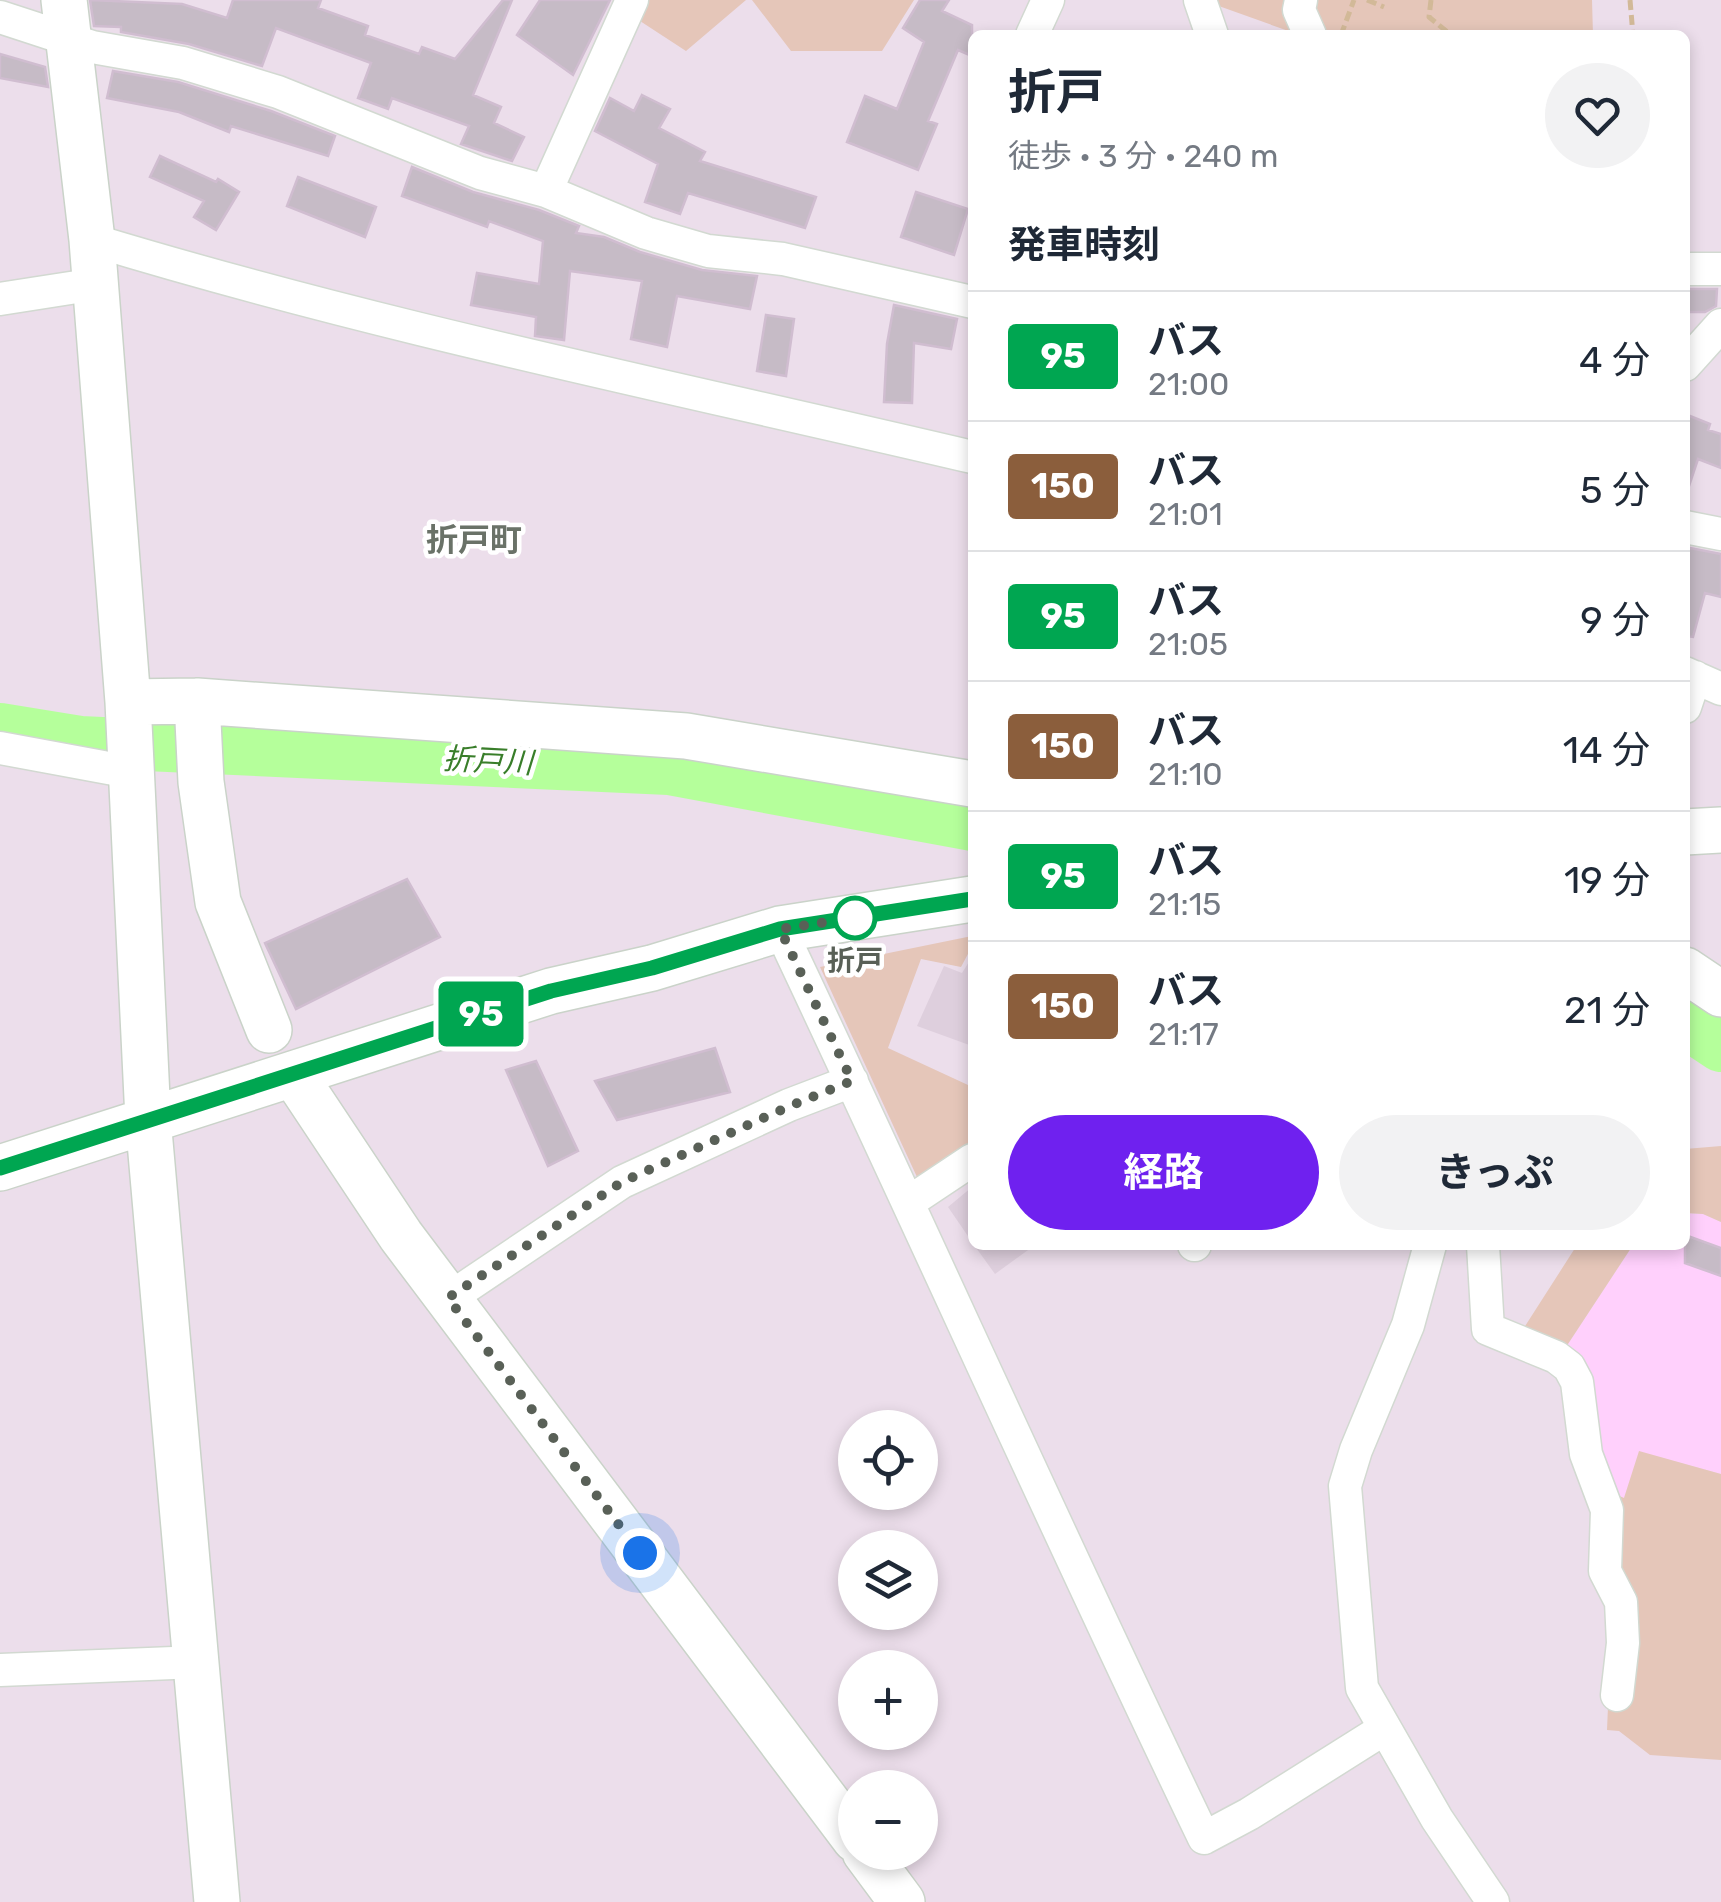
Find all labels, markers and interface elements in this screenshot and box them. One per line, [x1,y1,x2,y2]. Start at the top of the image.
button: heart [1545,63,1650,168]
text: 折戸 [1008,64,1104,121]
text: 徒歩 · 3 分 · 240 m [1008,137,1279,175]
text: 発車時刻 [1008,222,1160,268]
text: バス [1148,318,1224,364]
text: 95 [1040,335,1086,377]
text: 4 分 [1579,337,1650,383]
text: 21:00 [1148,365,1229,403]
text: バス [1148,448,1224,494]
text: 150 [1031,465,1095,507]
text: 5 分 [1580,467,1650,513]
text: 21:01 [1148,495,1223,533]
district label: 折戸町 [426,521,522,559]
text: バス [1148,578,1224,624]
text: 95 [1040,595,1086,637]
text: 9 分 [1580,597,1650,643]
text: 21:05 [1148,625,1228,663]
text: バス [1148,708,1224,754]
text: 150 [1031,725,1095,767]
text: 14 分 [1563,727,1650,773]
water label: 折戸川 [442,741,537,781]
text: 21:10 [1148,755,1223,793]
text: バス [1148,838,1224,884]
text: 95 [1040,855,1086,897]
text: 19 分 [1564,857,1650,903]
text: 21:15 [1148,885,1221,923]
marker: 折戸 [834,897,876,939]
place label: 折戸 [827,944,883,977]
text: バス [1148,968,1224,1014]
line badge: 95 [436,982,526,1046]
text: 150 [1031,985,1095,1027]
text: 21 分 [1564,987,1650,1033]
text: 95 [458,993,504,1035]
text: 21:17 [1148,1015,1219,1053]
button: 経路 [1008,1115,1319,1230]
button: きっぷ [1339,1115,1650,1230]
map controls [838,1410,938,1870]
button: locate [838,1410,938,1510]
your location [615,1528,665,1578]
button: layers [838,1530,938,1630]
button: + [838,1650,938,1750]
button: − [838,1770,938,1870]

